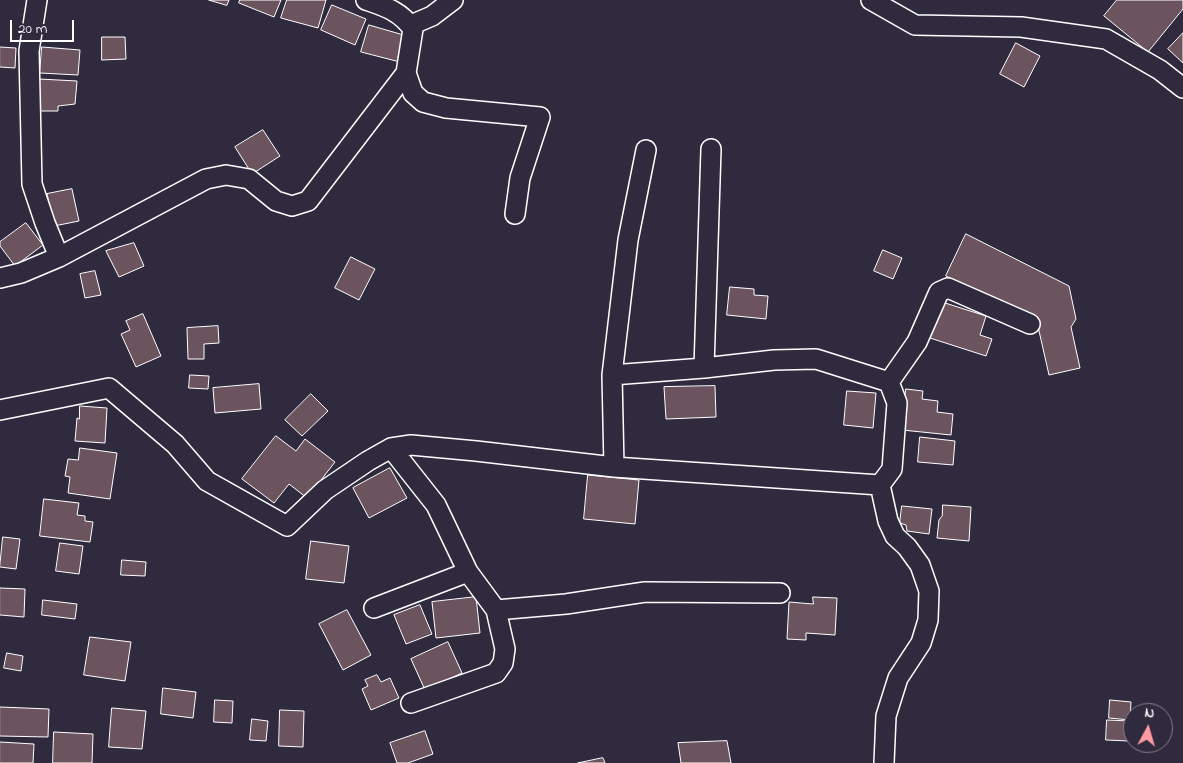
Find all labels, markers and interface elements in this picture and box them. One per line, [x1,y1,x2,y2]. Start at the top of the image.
scale bar [12,10,76,42]
text: 20 m [18,18,47,40]
north arrow [1123,703,1173,753]
text: N [1144,703,1155,725]

